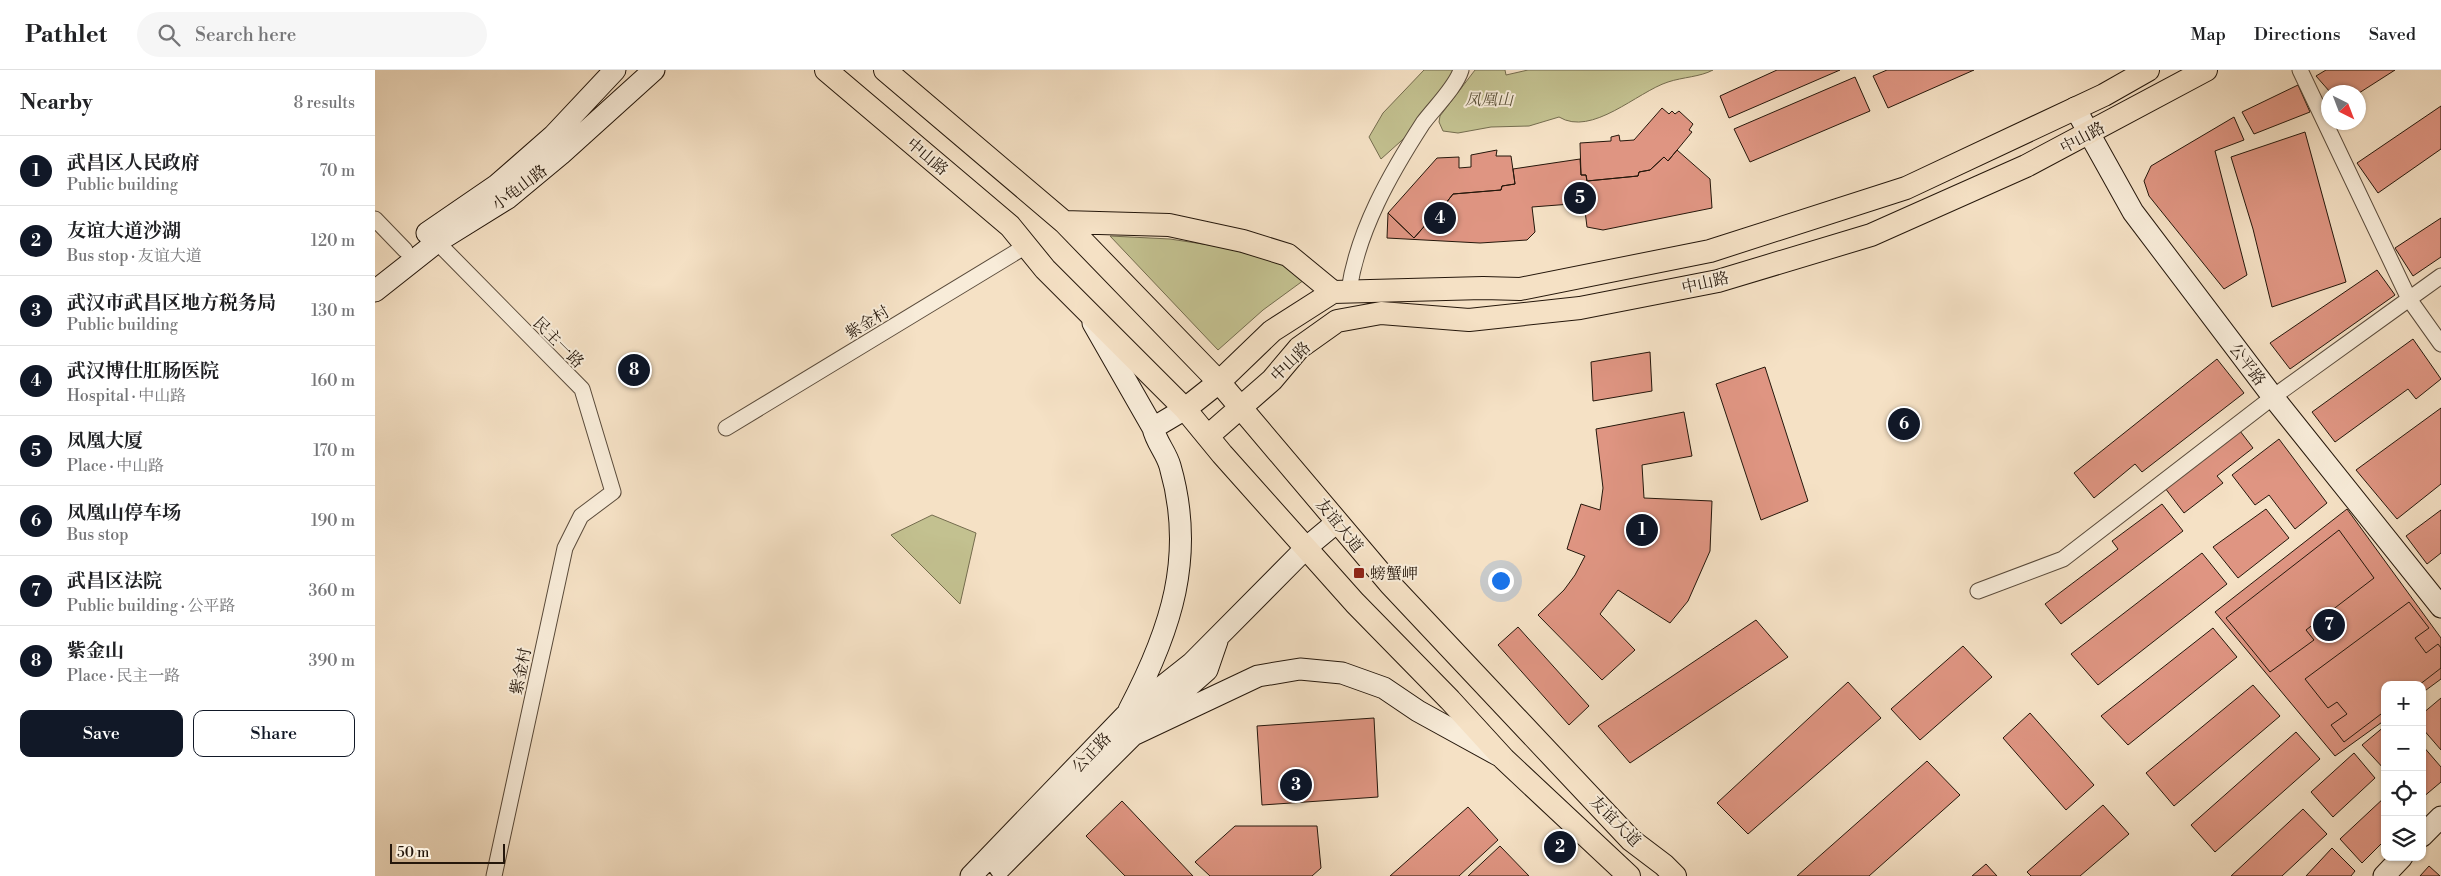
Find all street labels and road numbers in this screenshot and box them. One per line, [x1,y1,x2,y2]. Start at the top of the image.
street label: 中山路 [2057,118,2108,158]
street label: 中山路 [903,134,952,180]
street label: 小龟山路 [488,161,551,215]
street label: 中山路 [1680,268,1731,298]
street label: 紫金村 [842,302,893,344]
street label: 民主一路 [529,313,588,372]
street label: 中山路 [1267,338,1315,386]
street label: 公平路 [2225,339,2270,390]
street label: 友谊大道 [1311,494,1367,557]
street label: 紫金村 [506,646,536,697]
street label: 公正路 [1068,728,1116,777]
street label: 友谊大道 [1586,792,1645,851]

